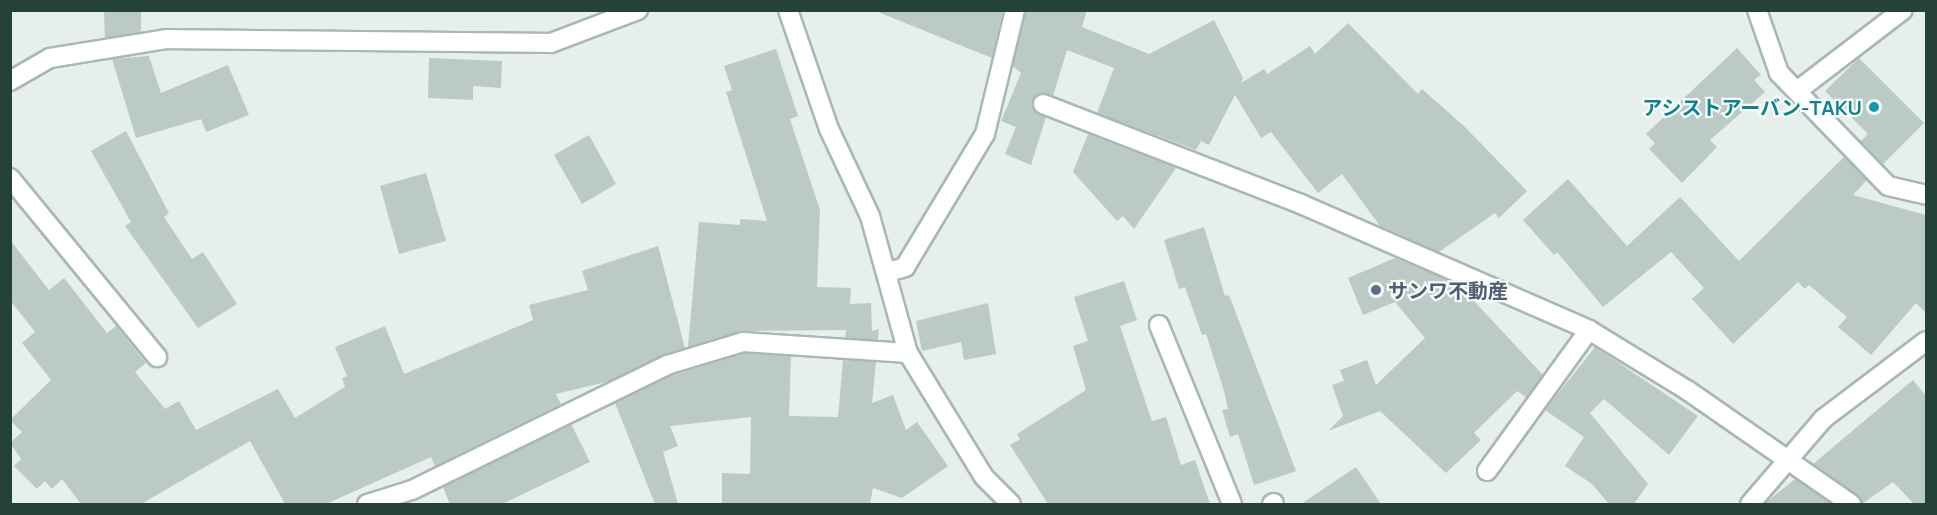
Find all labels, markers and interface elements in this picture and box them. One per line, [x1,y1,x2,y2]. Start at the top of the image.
place label: アシストアーバン-TAKU [1644,95,1862,119]
marker: アシストアーバン-TAKU [1867,100,1881,114]
place label: サンワ不動産 [1388,278,1508,302]
marker: サンワ不動産 [1369,283,1383,297]

